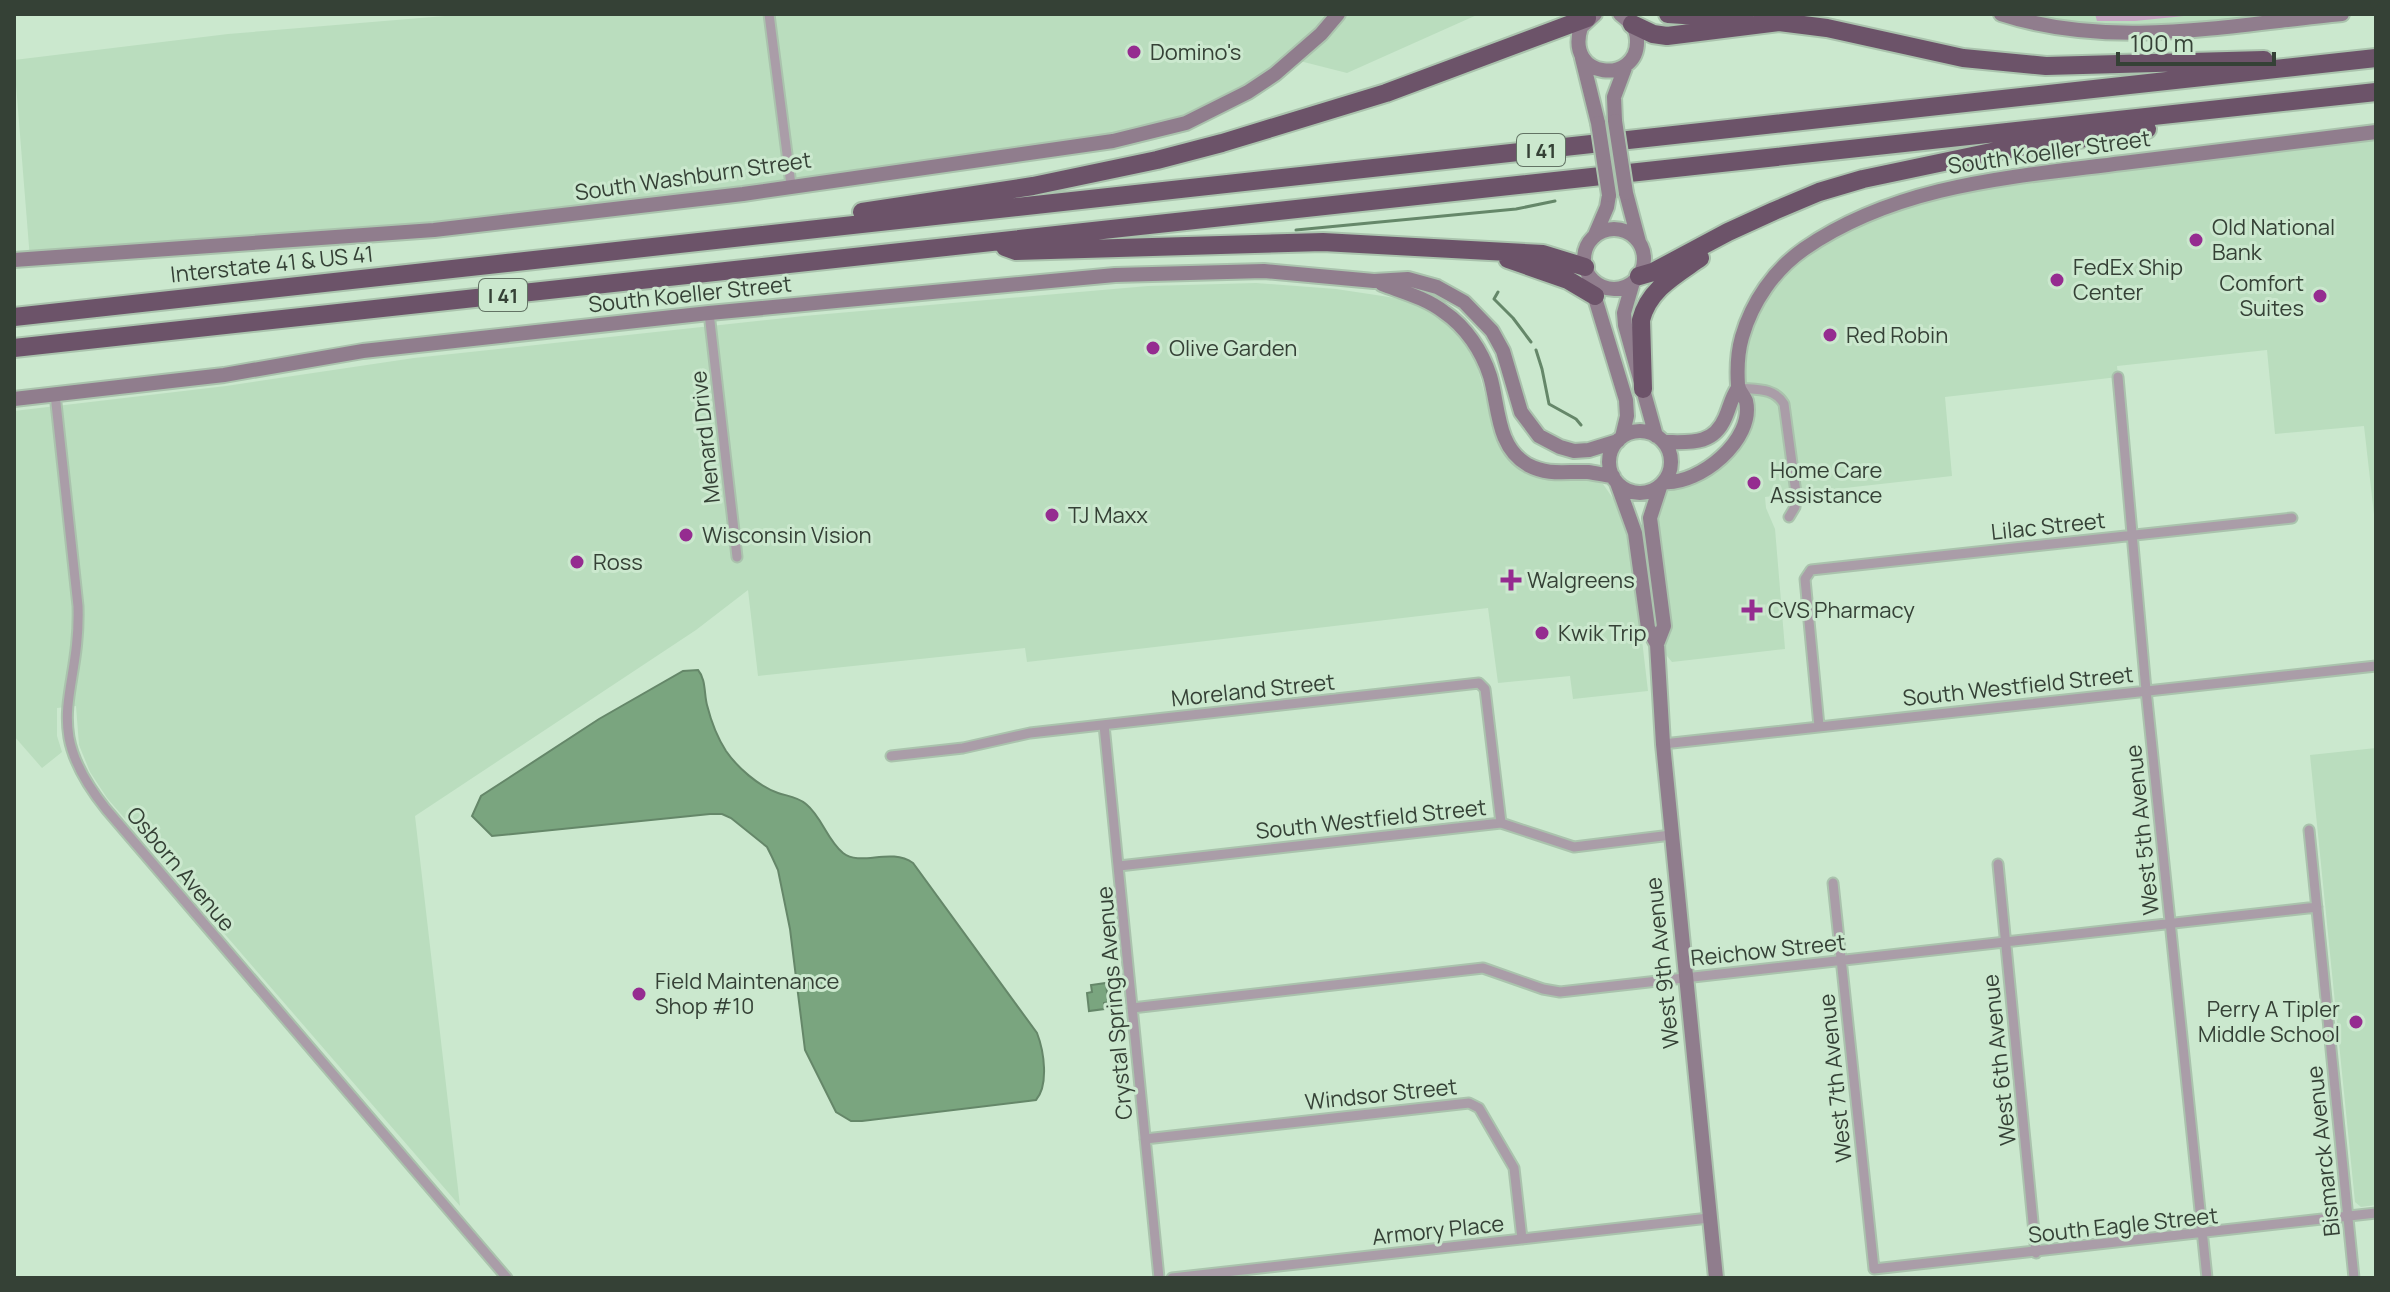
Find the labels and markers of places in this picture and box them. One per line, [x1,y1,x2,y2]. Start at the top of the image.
place label: Domino's [1150,37,1241,67]
marker: Domino's [1125,43,1143,61]
place label: Old National Bank [2212,212,2335,267]
marker: Old National Bank [2187,231,2205,249]
place label: FedEx Ship Center [2073,252,2183,307]
place label: Comfort Suites [2219,268,2304,323]
marker: FedEx Ship Center [2048,271,2066,289]
marker: Comfort Suites [2311,287,2329,305]
place label: Red Robin [1846,320,1948,350]
marker: Red Robin [1821,326,1839,344]
place label: Olive Garden [1169,333,1297,363]
marker: Olive Garden [1144,339,1162,357]
place label: Home Care Assistance [1770,455,1883,510]
marker: Home Care Assistance [1745,474,1763,492]
place label: TJ Maxx [1068,500,1148,530]
marker: TJ Maxx [1043,506,1061,524]
place label: Wisconsin Vision [702,520,872,550]
marker: Wisconsin Vision [677,526,695,544]
place label: Ross [593,547,643,577]
marker: Ross [568,553,586,571]
place label: Walgreens [1527,565,1635,595]
marker: Walgreens [1502,571,1520,589]
place label: CVS Pharmacy [1768,595,1915,625]
marker: CVS Pharmacy [1743,601,1761,619]
place label: Kwik Trip [1558,618,1647,648]
marker: Kwik Trip [1533,624,1551,642]
place label: Field Maintenance Shop #10 [655,966,840,1021]
marker: Field Maintenance Shop #10 [630,985,648,1003]
place label: Perry A Tipler Middle School [2198,994,2340,1049]
marker: Perry A Tipler Middle School [2347,1013,2365,1031]

